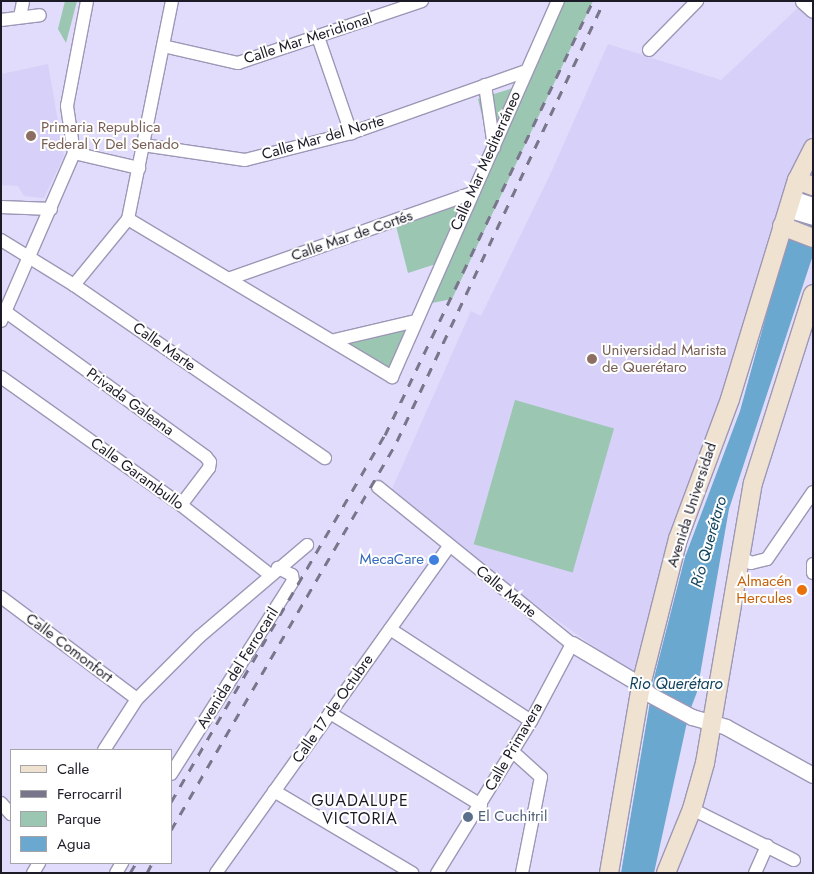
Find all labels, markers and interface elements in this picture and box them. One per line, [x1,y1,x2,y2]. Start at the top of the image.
street label: Calle Mar Meridional [242,10,374,68]
street label: Calle Mar Mediterráneo [447,89,525,233]
street label: Calle Mar del Norte [260,112,386,164]
place label: Primaria Republica Federal Y Del Senado [41,118,179,153]
marker: Primaria Republica Federal Y Del Senado [25,130,37,142]
street label: Calle Mar de Cortés [289,207,415,265]
street label: Calle Marte [129,319,199,375]
place label: Universidad Marista de Querétaro [602,341,726,376]
marker: Universidad Marista de Querétaro [586,353,598,365]
street label: Privada Galeana [83,364,177,440]
street label: Calle Garambullo [87,434,187,514]
street label: Avenida Universidad [663,440,721,570]
water label: Río Querétaro [687,494,731,590]
place label: MecaCare [360,551,424,569]
marker: MecaCare [428,554,440,566]
street label: Calle Marte [472,562,540,622]
place label: Almacén Hercules [736,572,792,607]
marker: Almacén Hercules [796,584,808,596]
street label: Avenida del Ferrocaril [193,604,283,732]
street label: Calle Comonfort [22,609,116,687]
street label: Calle 17 de Octubre [289,651,377,767]
water label: Rio Querétaro [629,674,723,694]
street label: Calle Primavera [481,700,547,794]
legend [10,749,172,864]
text: Calle [57,758,89,780]
text: Ferrocarril [57,783,122,805]
district label: GUADALUPE VICTORIA [310,791,410,829]
text: Parque [57,808,101,830]
place label: El Cuchitril [478,808,547,826]
marker: El Cuchitril [462,811,474,823]
text: Agua [57,833,91,855]

